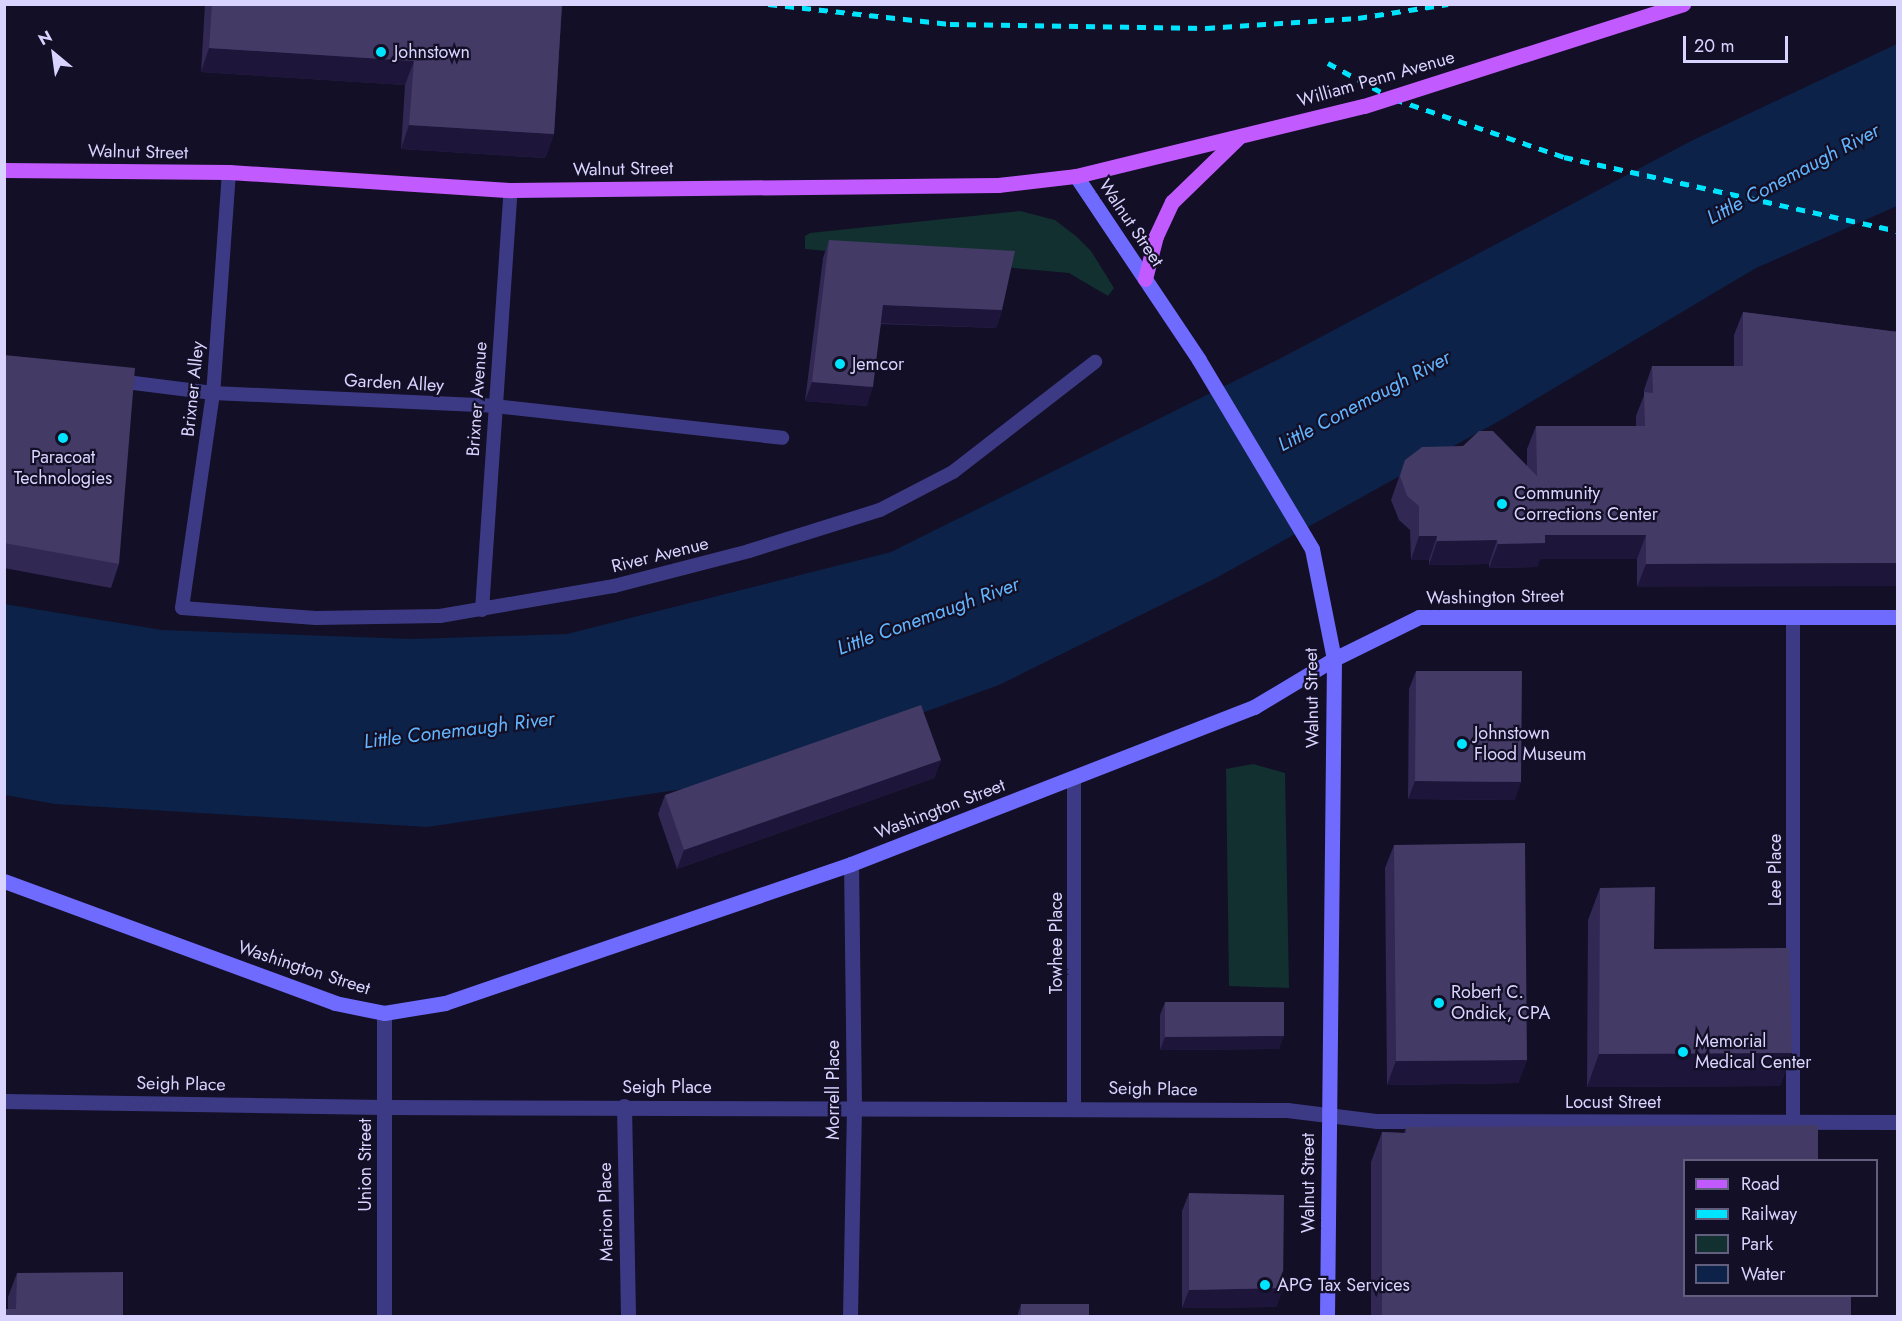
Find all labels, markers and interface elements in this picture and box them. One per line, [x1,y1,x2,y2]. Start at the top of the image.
north arrow [24,24,84,84]
scale bar [1686,24,1791,62]
text: N [34,25,56,51]
text: 20 m [1694,33,1734,59]
place label: Johnstown [394,41,470,63]
marker: Johnstown [372,43,390,61]
street label: William Penn Avenue [1295,46,1457,112]
water label: Little Conemaugh River [1703,118,1883,230]
street label: Walnut Street [88,140,188,164]
street label: Walnut Street [573,157,673,181]
street label: Walnut Street [1094,175,1168,271]
street label: Brixner Alley [177,340,209,438]
street label: Brixner Avenue [462,341,492,457]
water label: Little Conemaugh River [1274,345,1454,457]
place label: Jemcor [852,353,904,375]
marker: Jemcor [833,357,847,371]
street label: Garden Alley [343,370,445,396]
marker: Paracoat Technologies [56,431,70,445]
place label: Paracoat Technologies [14,447,112,490]
place label: Community Corrections Center [1514,483,1658,526]
marker: Community Corrections Center [1495,497,1509,511]
street label: River Avenue [609,533,711,577]
water label: Little Conemaugh River [834,572,1022,660]
street label: Washington Street [1426,585,1564,609]
street label: Walnut Street [1300,648,1324,748]
water label: Little Conemaugh River [362,706,556,754]
place label: Johnstown Flood Museum [1474,723,1586,766]
marker: Johnstown Flood Museum [1455,737,1469,751]
street label: Washington Street [872,774,1008,844]
street label: Lee Place [1764,834,1786,906]
street label: Towhee Place [1045,892,1067,994]
street label: Washington Street [235,936,373,1000]
place label: Robert C. Ondick, CPA [1451,982,1550,1024]
marker: Robert C. Ondick, CPA [1432,996,1446,1010]
place label: Memorial Medical Center [1695,1031,1811,1074]
street label: Morrell Place [822,1040,844,1140]
marker: Memorial Medical Center [1676,1045,1690,1059]
street label: Seigh Place [136,1072,226,1096]
street label: Seigh Place [622,1076,712,1098]
street label: Seigh Place [1108,1077,1198,1101]
street label: Locust Street [1565,1091,1661,1113]
street label: Union Street [354,1118,376,1212]
street label: Walnut Street [1297,1133,1319,1233]
legend [1683,1159,1878,1297]
street label: Marion Place [594,1162,618,1262]
text: Road [1741,1171,1780,1197]
text: Railway [1741,1201,1797,1227]
text: Park [1741,1231,1773,1257]
text: Water [1741,1261,1785,1287]
place label: APG Tax Services [1277,1274,1410,1296]
marker: APG Tax Services [1258,1278,1272,1292]

